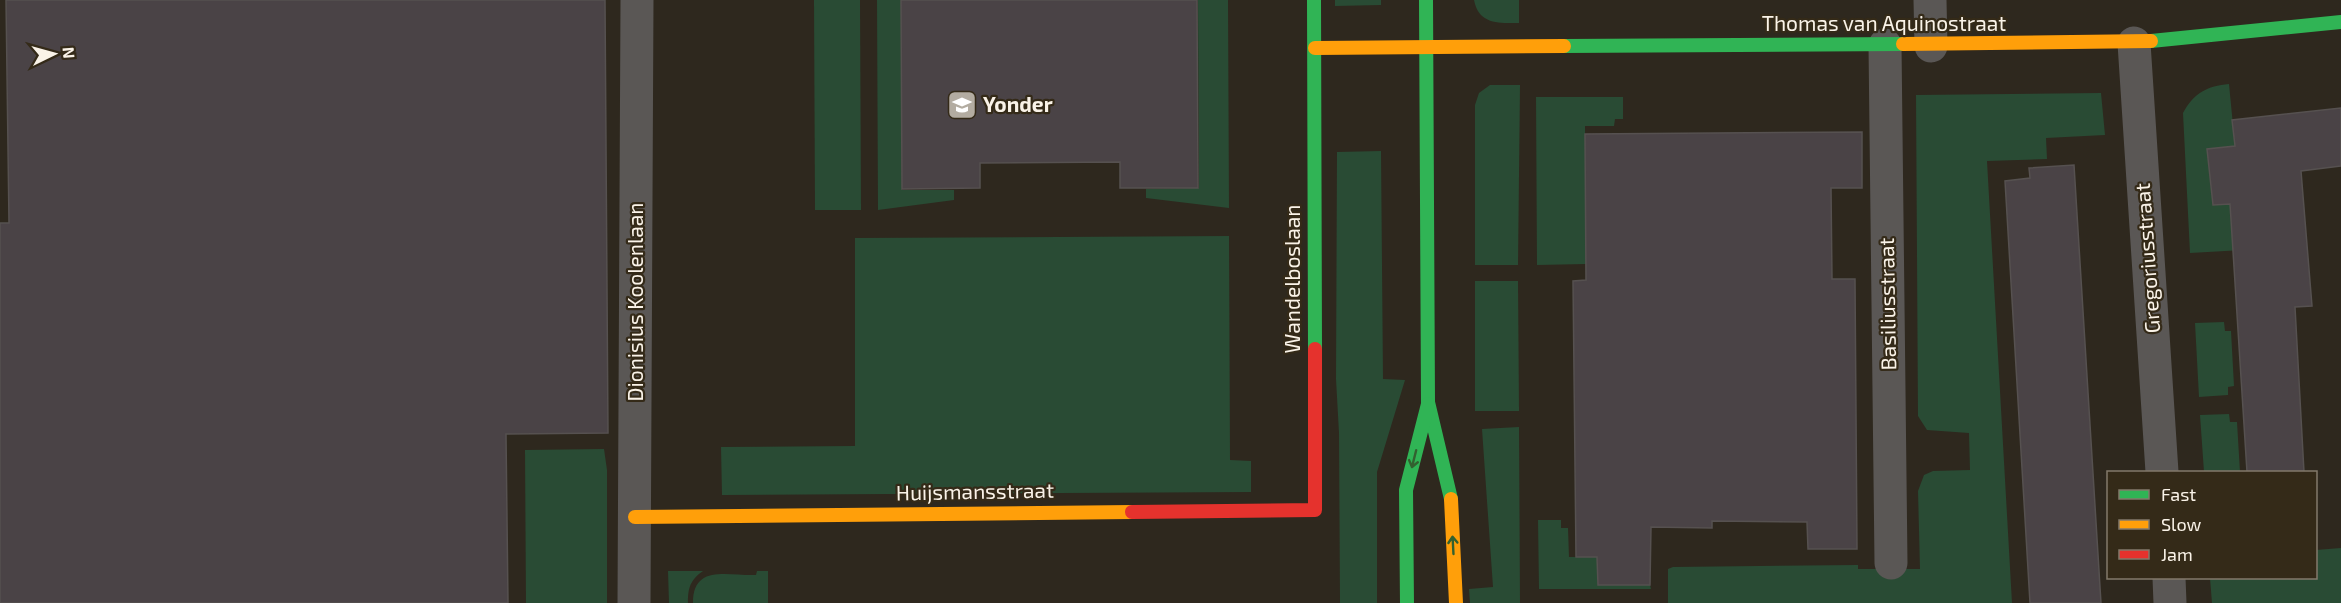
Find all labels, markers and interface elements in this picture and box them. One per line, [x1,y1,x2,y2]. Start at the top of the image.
street label: Thomas van Aquinostraat [1762,10,2006,35]
north arrow [24,24,84,84]
text: N [59,46,79,59]
school or university icon: Yonder [946,89,978,121]
place label: Yonder [983,91,1053,116]
street label: Gregoriusstraat [2129,182,2164,334]
street label: Dionisius Koolenlaan [622,203,647,401]
street label: Wandelboslaan [1279,205,1304,354]
street label: Basiliusstraat [1873,237,1900,371]
one-way arrow [1408,449,1419,468]
legend [2107,471,2317,579]
street label: Huijsmansstraat [896,477,1054,505]
text: Fast [2161,483,2196,505]
text: Slow [2161,513,2202,535]
one-way arrow [1448,535,1459,555]
text: Jam [2161,543,2193,565]

